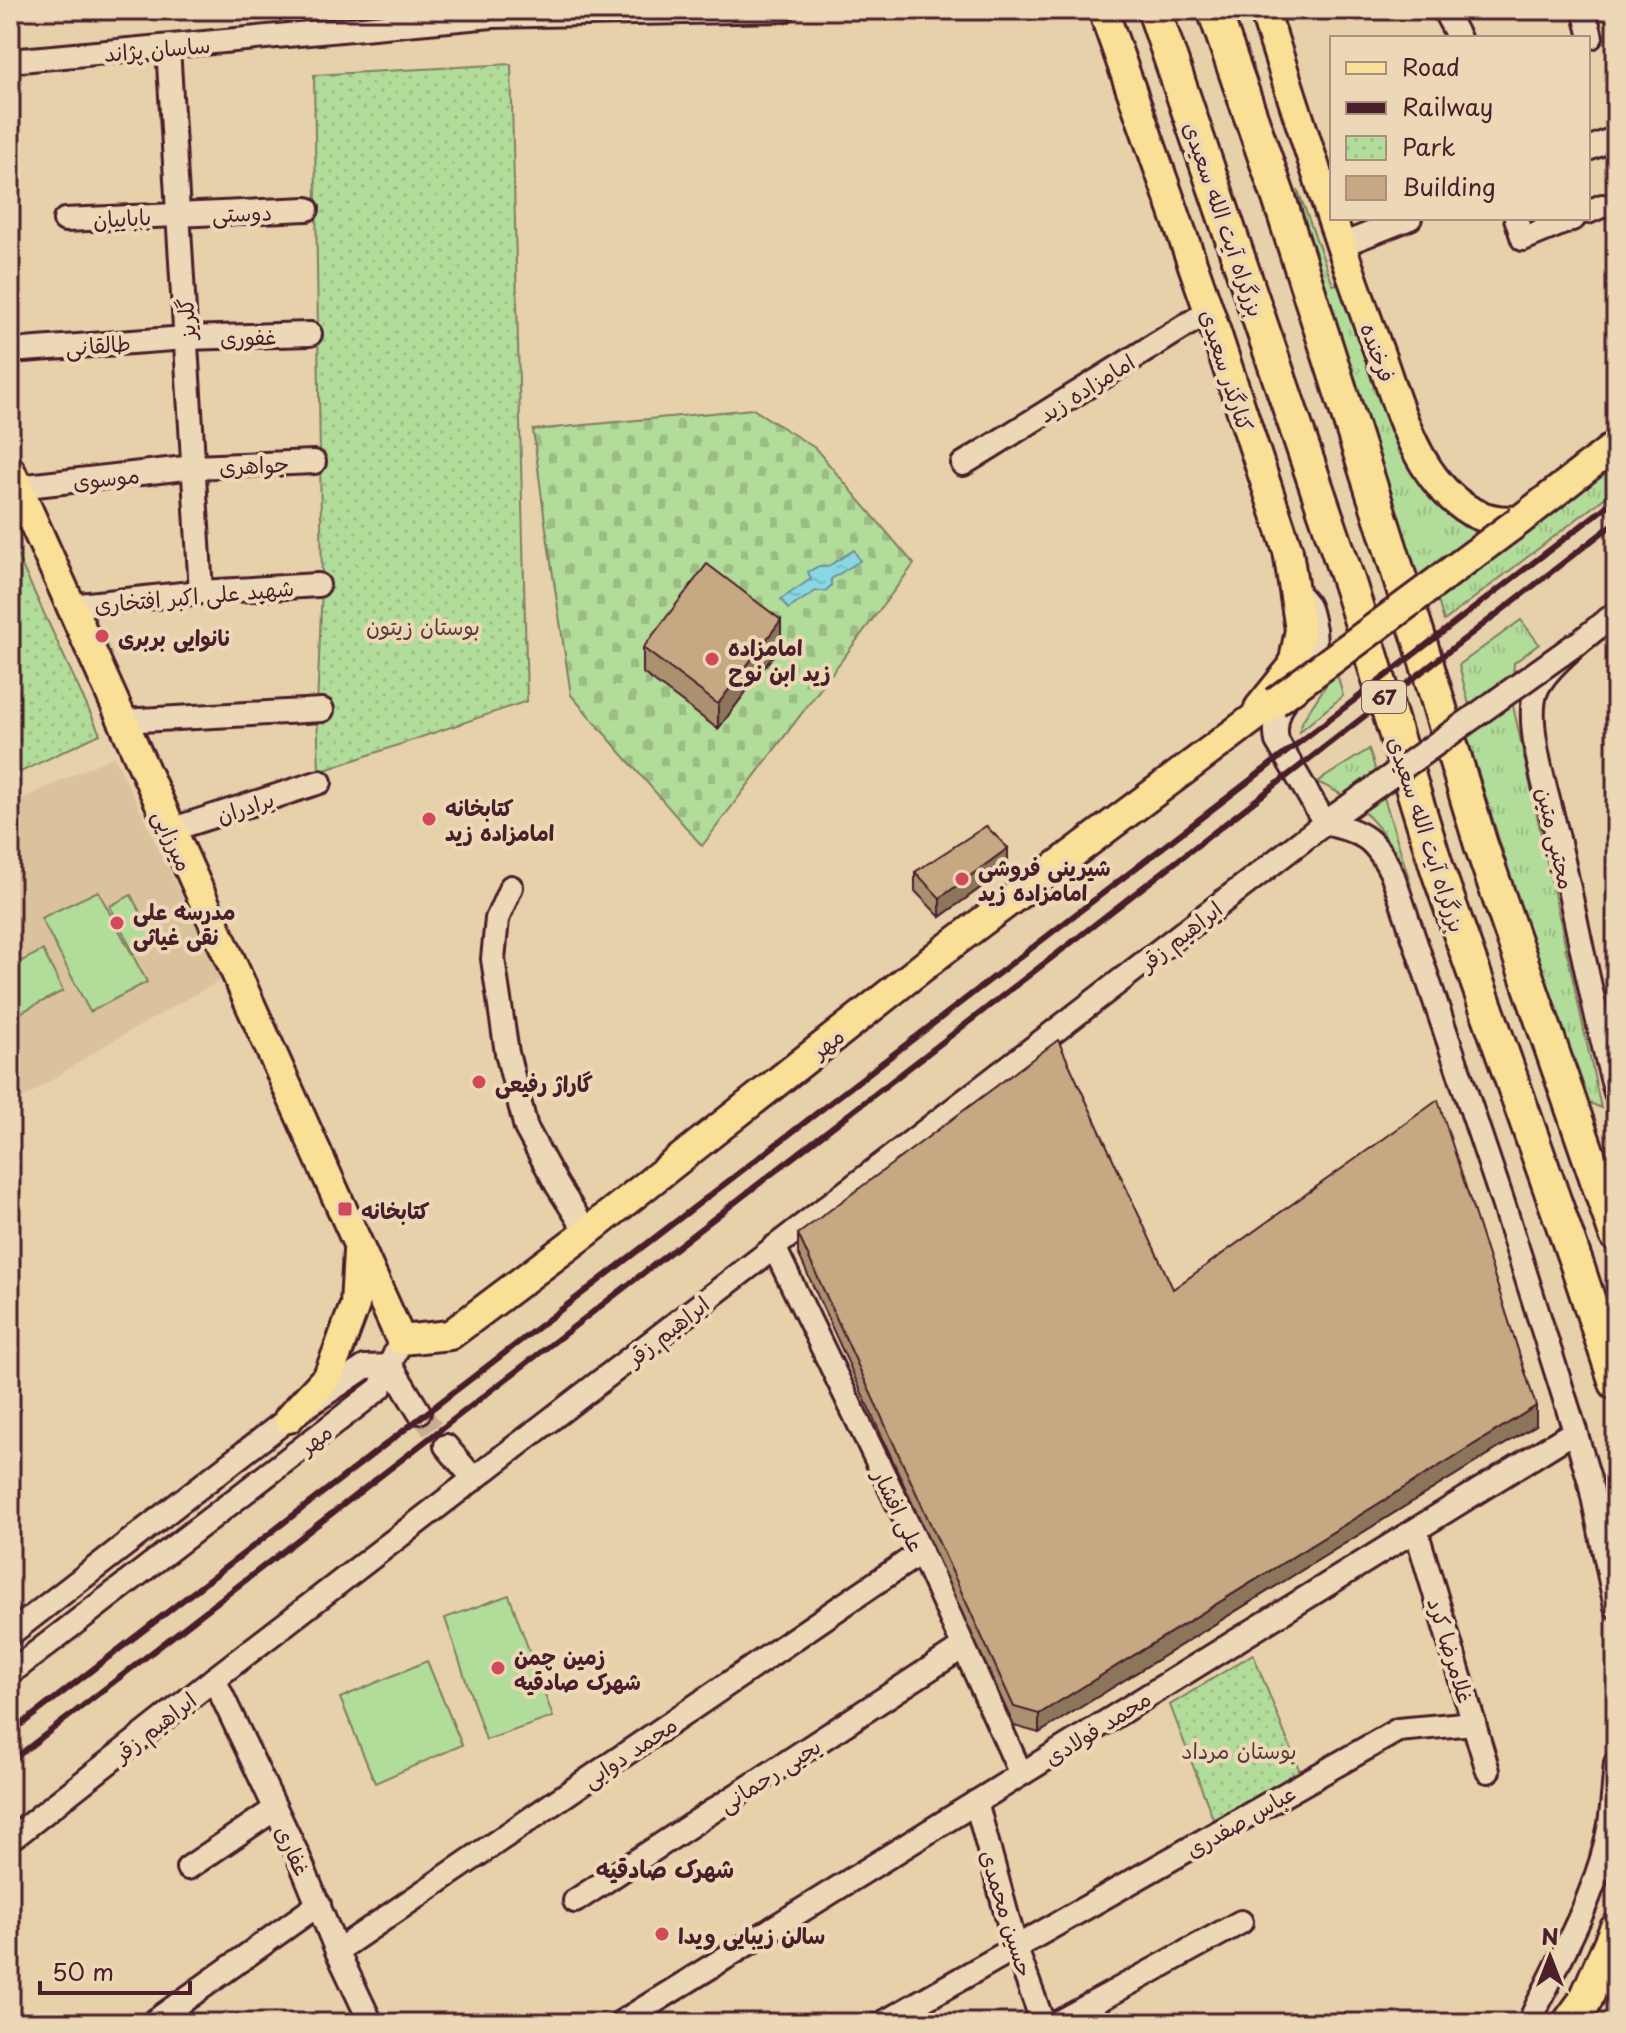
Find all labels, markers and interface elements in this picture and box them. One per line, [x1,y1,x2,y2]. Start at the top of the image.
street label: ساسان پژاند [102,27,212,69]
legend [1330,36,1590,220]
text: Road [1402,48,1460,84]
text: Railway [1402,88,1493,124]
street label: بزرگراه آیت الله سعیدی [1176,117,1274,321]
text: Park [1402,128,1456,164]
text: Building [1402,168,1496,204]
street label: دوستی [211,194,273,230]
street label: باباییان [92,199,152,235]
street label: گلریز [167,297,203,343]
street label: کنارگذر سعیدی [1193,305,1263,435]
street label: فرخنده [1353,318,1405,386]
street label: غفوری [219,319,277,353]
street label: طالقانی [64,325,132,363]
street label: امامزاده زید [1031,344,1141,430]
street label: جواهری [218,446,290,482]
street label: موسوی [71,457,141,497]
street label: شهید علی اکبر افتخاری [93,570,295,620]
park label: بوستان زیتون [366,609,480,642]
place label: نانوایی بربری [118,620,232,653]
marker: نانوایی بربری [93,627,111,645]
place label: امامزاده زید ابن نوح [728,630,830,688]
marker: امامزاده زید ابن نوح [703,650,721,668]
road number: 67 [1362,681,1406,713]
street label: بزرگراه آیت الله سعیدی [1381,732,1475,936]
street label: برادران [212,781,278,831]
street label: مجتبی متین [1529,784,1585,892]
place label: کتابخانه امامزاده زید [445,790,554,848]
street label: میرزایی [146,804,202,876]
marker: کتابخانه امامزاده زید [420,810,438,828]
place label: شیرینی فروشی امامزاده زید [978,850,1111,908]
marker: شیرینی فروشی امامزاده زید [953,870,971,888]
street label: ابراهیم زقر [1130,892,1230,981]
place label: مدرسه علی نقی غیاثی [133,894,235,952]
marker: مدرسه علی نقی غیاثی [108,914,126,932]
street label: مهر [802,1019,850,1067]
place label: گاراژ رفیعی [495,1066,593,1099]
marker: گاراژ رفیعی [470,1073,488,1091]
place label: کتابخانه [361,1193,430,1226]
marker: کتابخانه [336,1200,354,1218]
street label: ابراهیم زقر [617,1287,717,1376]
street label: مهر [290,1415,338,1463]
street label: علی افشار [865,1461,934,1557]
street label: غلامرضا کرد [1420,1593,1484,1707]
place label: زمین چمن شهرک صادقیه [514,1639,641,1697]
marker: زمین چمن شهرک صادقیه [489,1659,507,1677]
street label: محمد فولادی [1037,1681,1157,1773]
street label: ابراهیم زقر [104,1683,204,1772]
street label: محمد دوابی [575,1707,683,1795]
street label: یحیی رحمانی [711,1729,827,1819]
park label: بوستان مرداد [1181,1733,1297,1766]
street label: عباس صفدری [1179,1775,1301,1865]
street label: غفاری [268,1819,320,1881]
street label: حسین محمدی [973,1845,1043,1981]
district label: شهرک صادقیه [596,1850,734,1886]
north arrow [1510,1917,1590,1997]
place label: سالن زیبایی ویدا [678,1918,825,1951]
text: N [1541,1919,1559,1952]
marker: سالن زیبایی ویدا [653,1925,671,1943]
scale bar [40,1945,190,1995]
text: 50 m [52,1953,114,1989]

